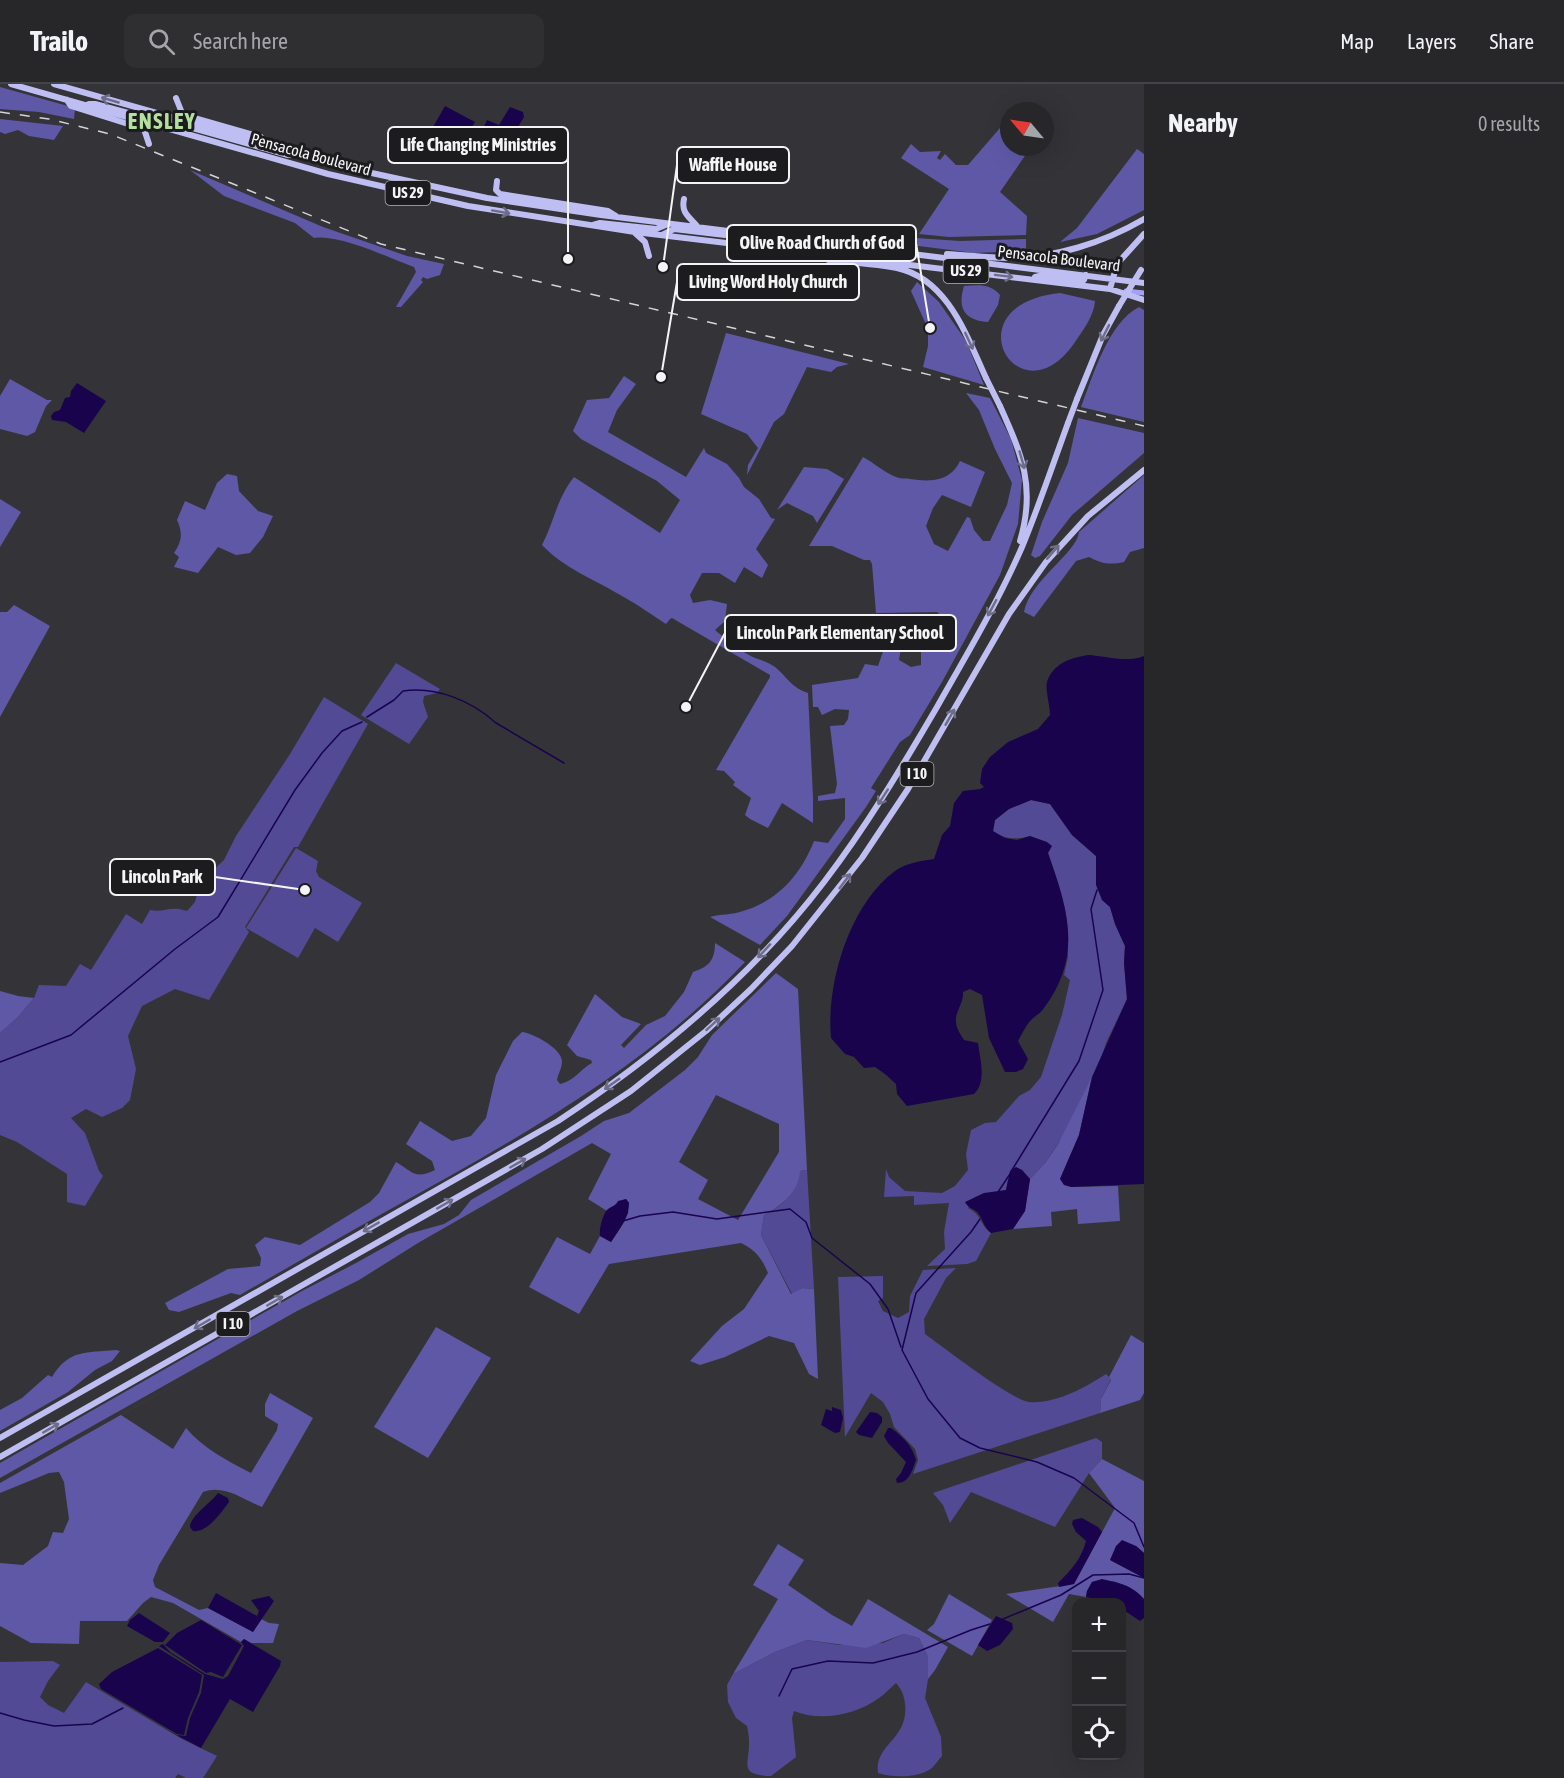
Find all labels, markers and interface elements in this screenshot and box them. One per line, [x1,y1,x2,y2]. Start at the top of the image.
search box [124,14,544,68]
text: Trailo [30,25,88,57]
icon: search [145,25,178,58]
text: Search here [193,28,288,54]
text: Map [1340,29,1374,53]
text: Layers [1407,29,1457,53]
text: Share [1490,29,1534,53]
one-way arrow [101,94,120,105]
north arrow [1000,102,1054,156]
district label: ENSLEY [128,108,196,134]
text: Nearby [1168,108,1238,138]
text: 0 results [1478,112,1540,135]
callout: Life Changing Ministries [388,127,568,163]
street label: Pensacola Boulevard [249,129,373,179]
text: Life Changing Ministries [400,134,557,155]
callout: Waffle House [677,147,789,183]
text: Waffle House [688,154,777,175]
road number: US 29 [386,181,430,205]
one-way arrow [491,207,510,218]
callout: Olive Road Church of God [727,225,916,261]
text: Olive Road Church of God [739,232,905,253]
street label: Pensacola Boulevard [997,242,1121,274]
road number: US 29 [944,259,988,283]
callout: Living Word Holy Church [677,264,859,300]
one-way arrow [994,270,1014,281]
text: Living Word Holy Church [689,271,848,292]
one-way arrow [1098,323,1110,341]
one-way arrow [964,332,975,350]
one-way arrow [1017,450,1028,469]
one-way arrow [1047,544,1060,560]
one-way arrow [986,599,997,617]
callout: Lincoln Park Elementary School [725,615,956,651]
text: Lincoln Park Elementary School [736,622,944,643]
one-way arrow [944,709,956,726]
road number: I 10 [900,762,934,786]
one-way arrow [877,788,889,805]
callout: Lincoln Park [110,859,215,895]
text: Lincoln Park [122,866,204,887]
one-way arrow [839,874,851,890]
one-way arrow [757,944,772,959]
one-way arrow [705,1017,720,1031]
one-way arrow [605,1078,621,1090]
one-way arrow [509,1157,526,1169]
one-way arrow [436,1198,453,1210]
one-way arrow [363,1222,380,1234]
one-way arrow [266,1294,283,1306]
road number: I 10 [216,1312,250,1336]
one-way arrow [194,1318,211,1330]
one-way arrow [42,1422,59,1434]
map controls [1072,1598,1126,1760]
button: + [1072,1598,1126,1652]
button: − [1072,1652,1126,1706]
button: locate [1072,1706,1126,1760]

